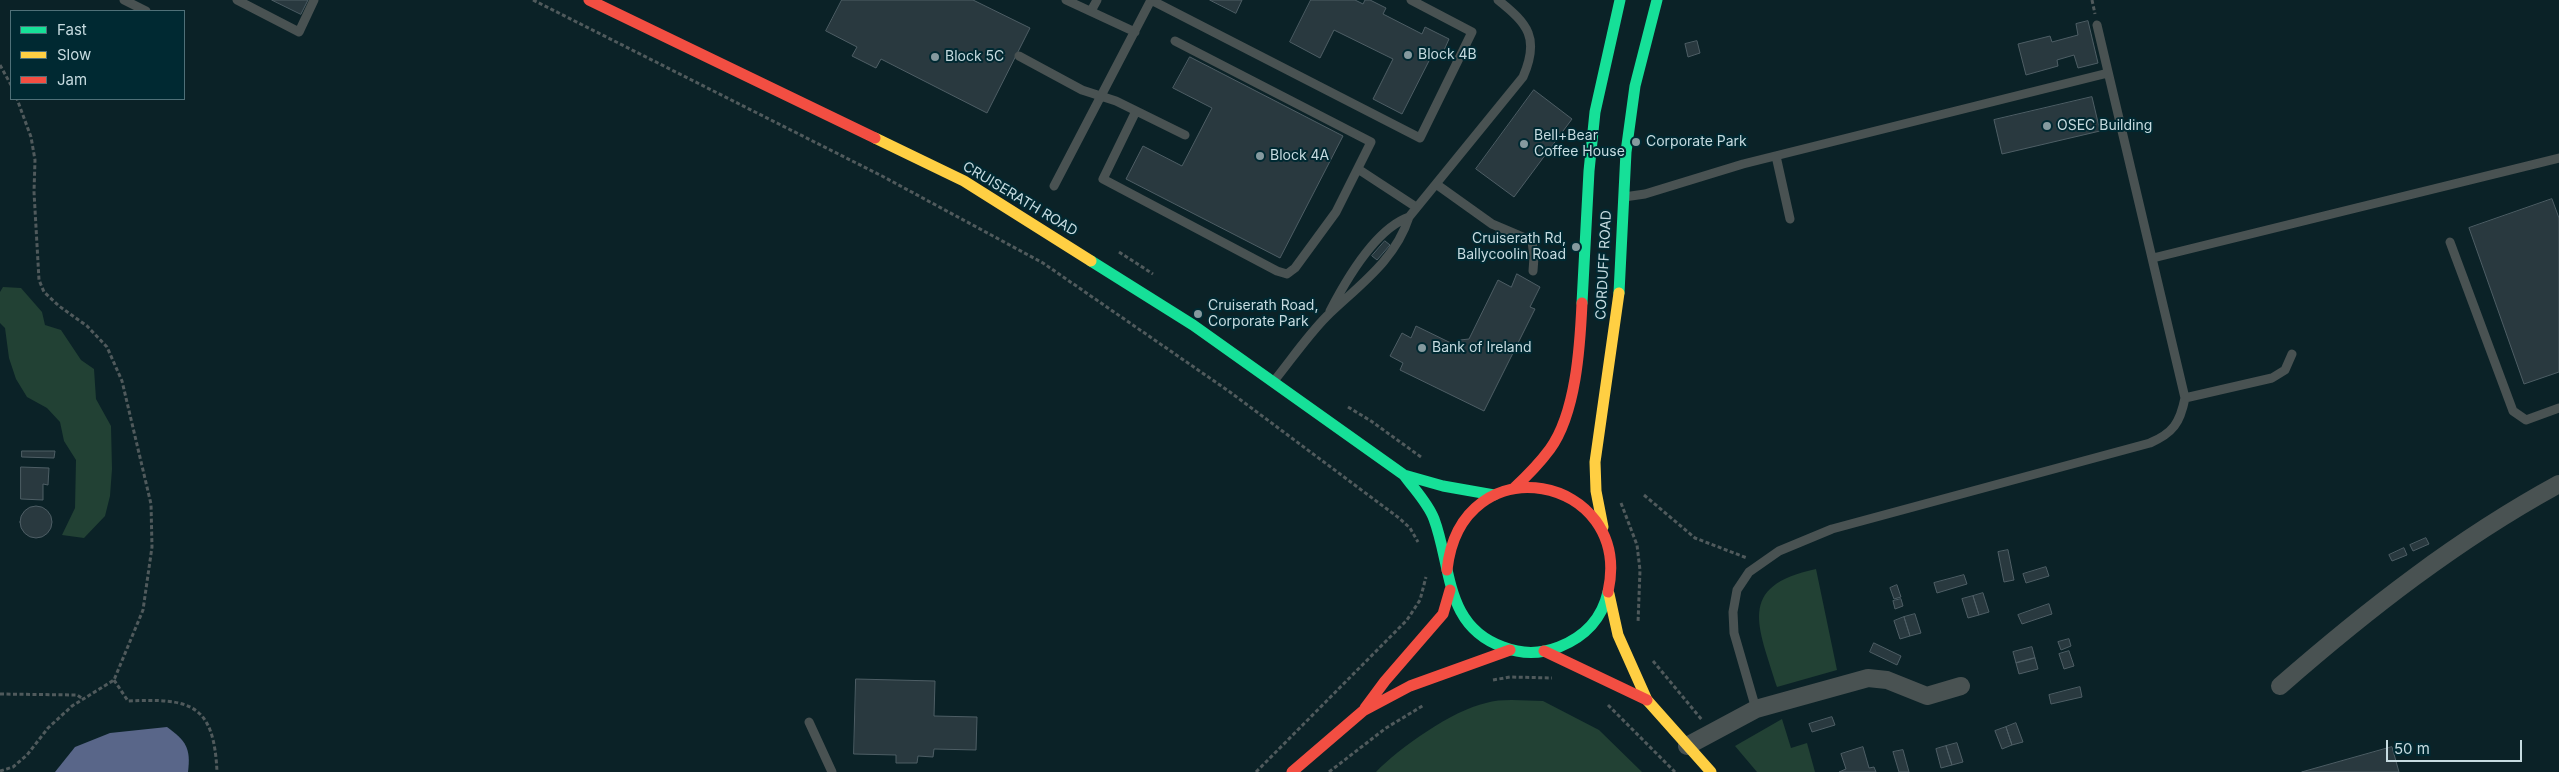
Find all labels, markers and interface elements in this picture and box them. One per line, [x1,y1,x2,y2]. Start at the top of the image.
legend [10,10,185,100]
text: Fast [57,20,87,39]
text: Slow [57,45,91,64]
place label: Block 4B [1418,47,1477,63]
place label: Block 5C [945,49,1004,65]
marker: Block 4B [1402,49,1414,61]
marker: Block 5C [929,51,941,63]
text: Jam [57,70,87,89]
place label: OSEC Building [2057,118,2152,134]
marker: OSEC Building [2041,120,2053,132]
place label: Bell+Bear Coffee House [1534,128,1625,160]
place label: Corporate Park [1646,134,1747,150]
marker: Corporate Park [1630,136,1642,148]
marker: Bell+Bear Coffee House [1518,138,1530,150]
place label: Block 4A [1270,148,1329,164]
marker: Block 4A [1254,150,1266,162]
street label: CRUISERATH ROAD [960,158,1080,240]
street label: CORDUFF ROAD [1593,210,1615,320]
place label: Cruiserath Rd, Ballycoolin Road [1457,231,1566,264]
marker: Cruiserath Rd, Ballycoolin Road [1570,241,1582,253]
place label: Cruiserath Road, Corporate Park [1208,298,1318,331]
marker: Cruiserath Road, Corporate Park [1192,308,1204,320]
place label: Bank of Ireland [1432,340,1531,356]
marker: Bank of Ireland [1416,342,1428,354]
scale bar [2389,730,2525,762]
text: 50 m [2394,739,2430,758]

